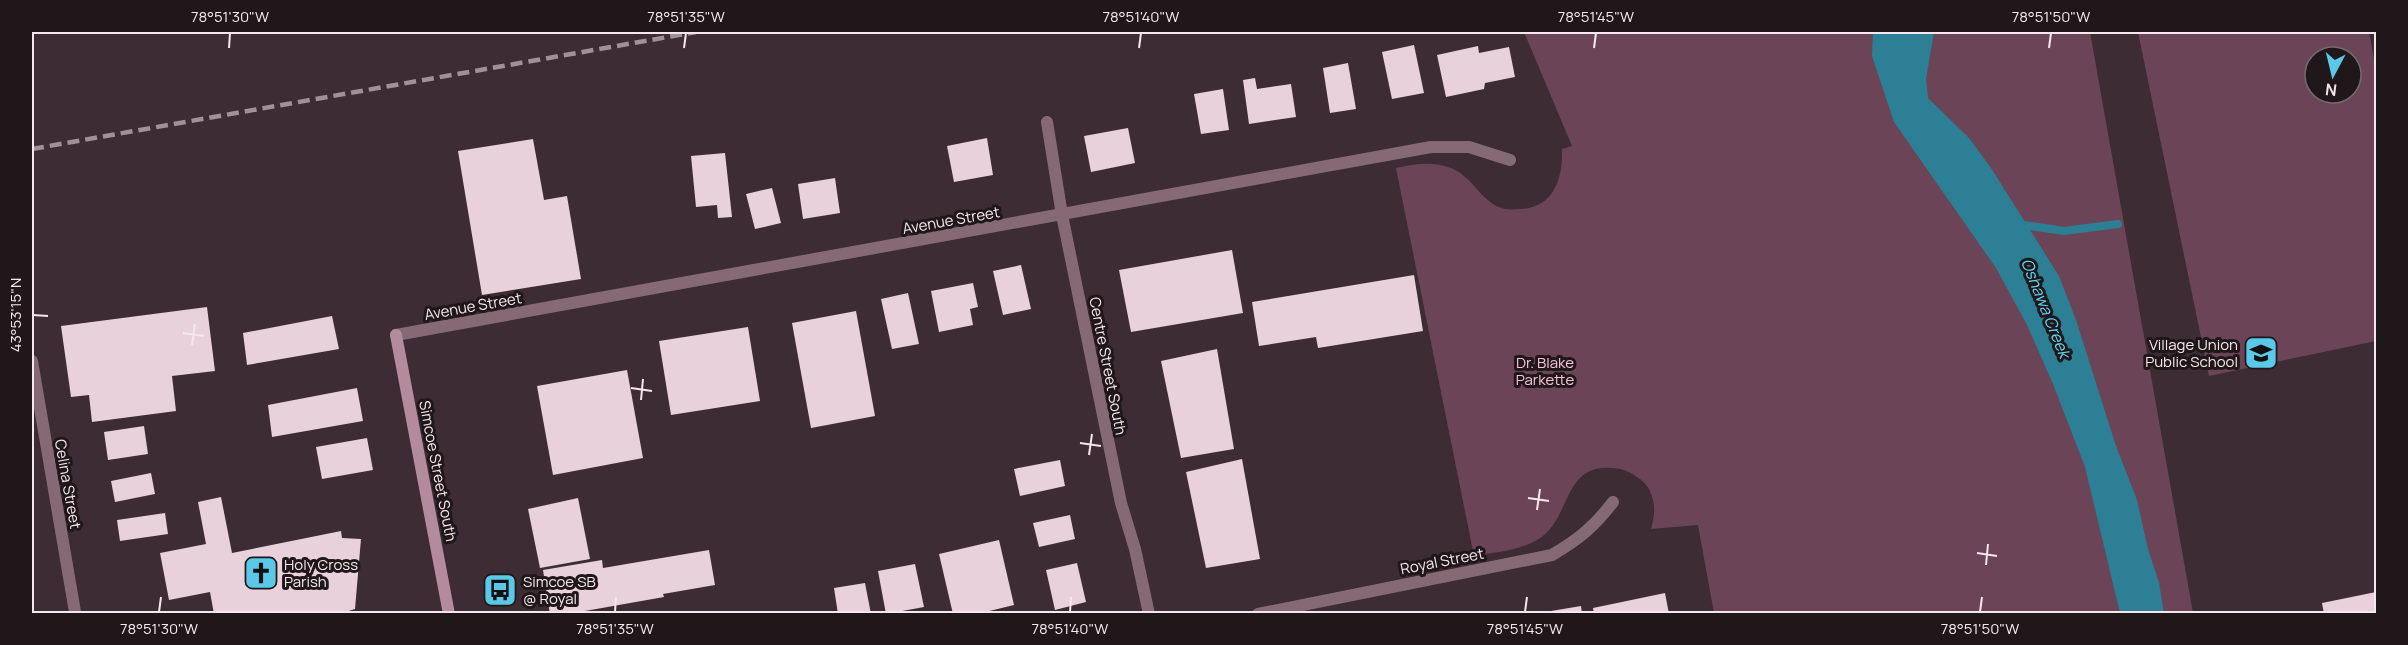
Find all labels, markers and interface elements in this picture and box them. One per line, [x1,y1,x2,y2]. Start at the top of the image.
text: 78°51'30"W [191,6,269,27]
text: 78°51'35"W [647,6,725,27]
text: 78°51'40"W [1103,6,1179,27]
text: 78°51'45"W [1558,6,1634,27]
text: 78°51'50"W [2012,6,2090,27]
north arrow [2303,45,2363,105]
text: N [2324,78,2338,102]
street label: Avenue Street [901,201,1001,239]
water label: Oshawa Creek [2016,255,2077,363]
text: 43°53'15"N [5,278,26,352]
street label: Avenue Street [423,287,523,325]
street label: Centre Street South [1084,295,1132,437]
place label: Village Union Public School [2145,334,2238,372]
school or university icon: Village Union Public School [2243,335,2279,371]
park label: Dr. Blake Parkette [1516,352,1574,390]
street label: Simcoe Street South [414,399,462,543]
street label: Celina Street [50,437,86,531]
street label: Royal Street [1398,543,1486,579]
place label: Holy Cross Parish [284,554,358,592]
church icon: Holy Cross Parish [243,555,279,591]
place label: Simcoe SB @ Royal [523,571,596,609]
bus stop icon: Simcoe SB @ Royal [482,572,518,608]
text: 78°51'30"W [120,618,198,639]
text: 78°51'35"W [576,618,654,639]
text: 78°51'40"W [1032,618,1108,639]
text: 78°51'45"W [1487,618,1563,639]
text: 78°51'50"W [1941,618,2019,639]

